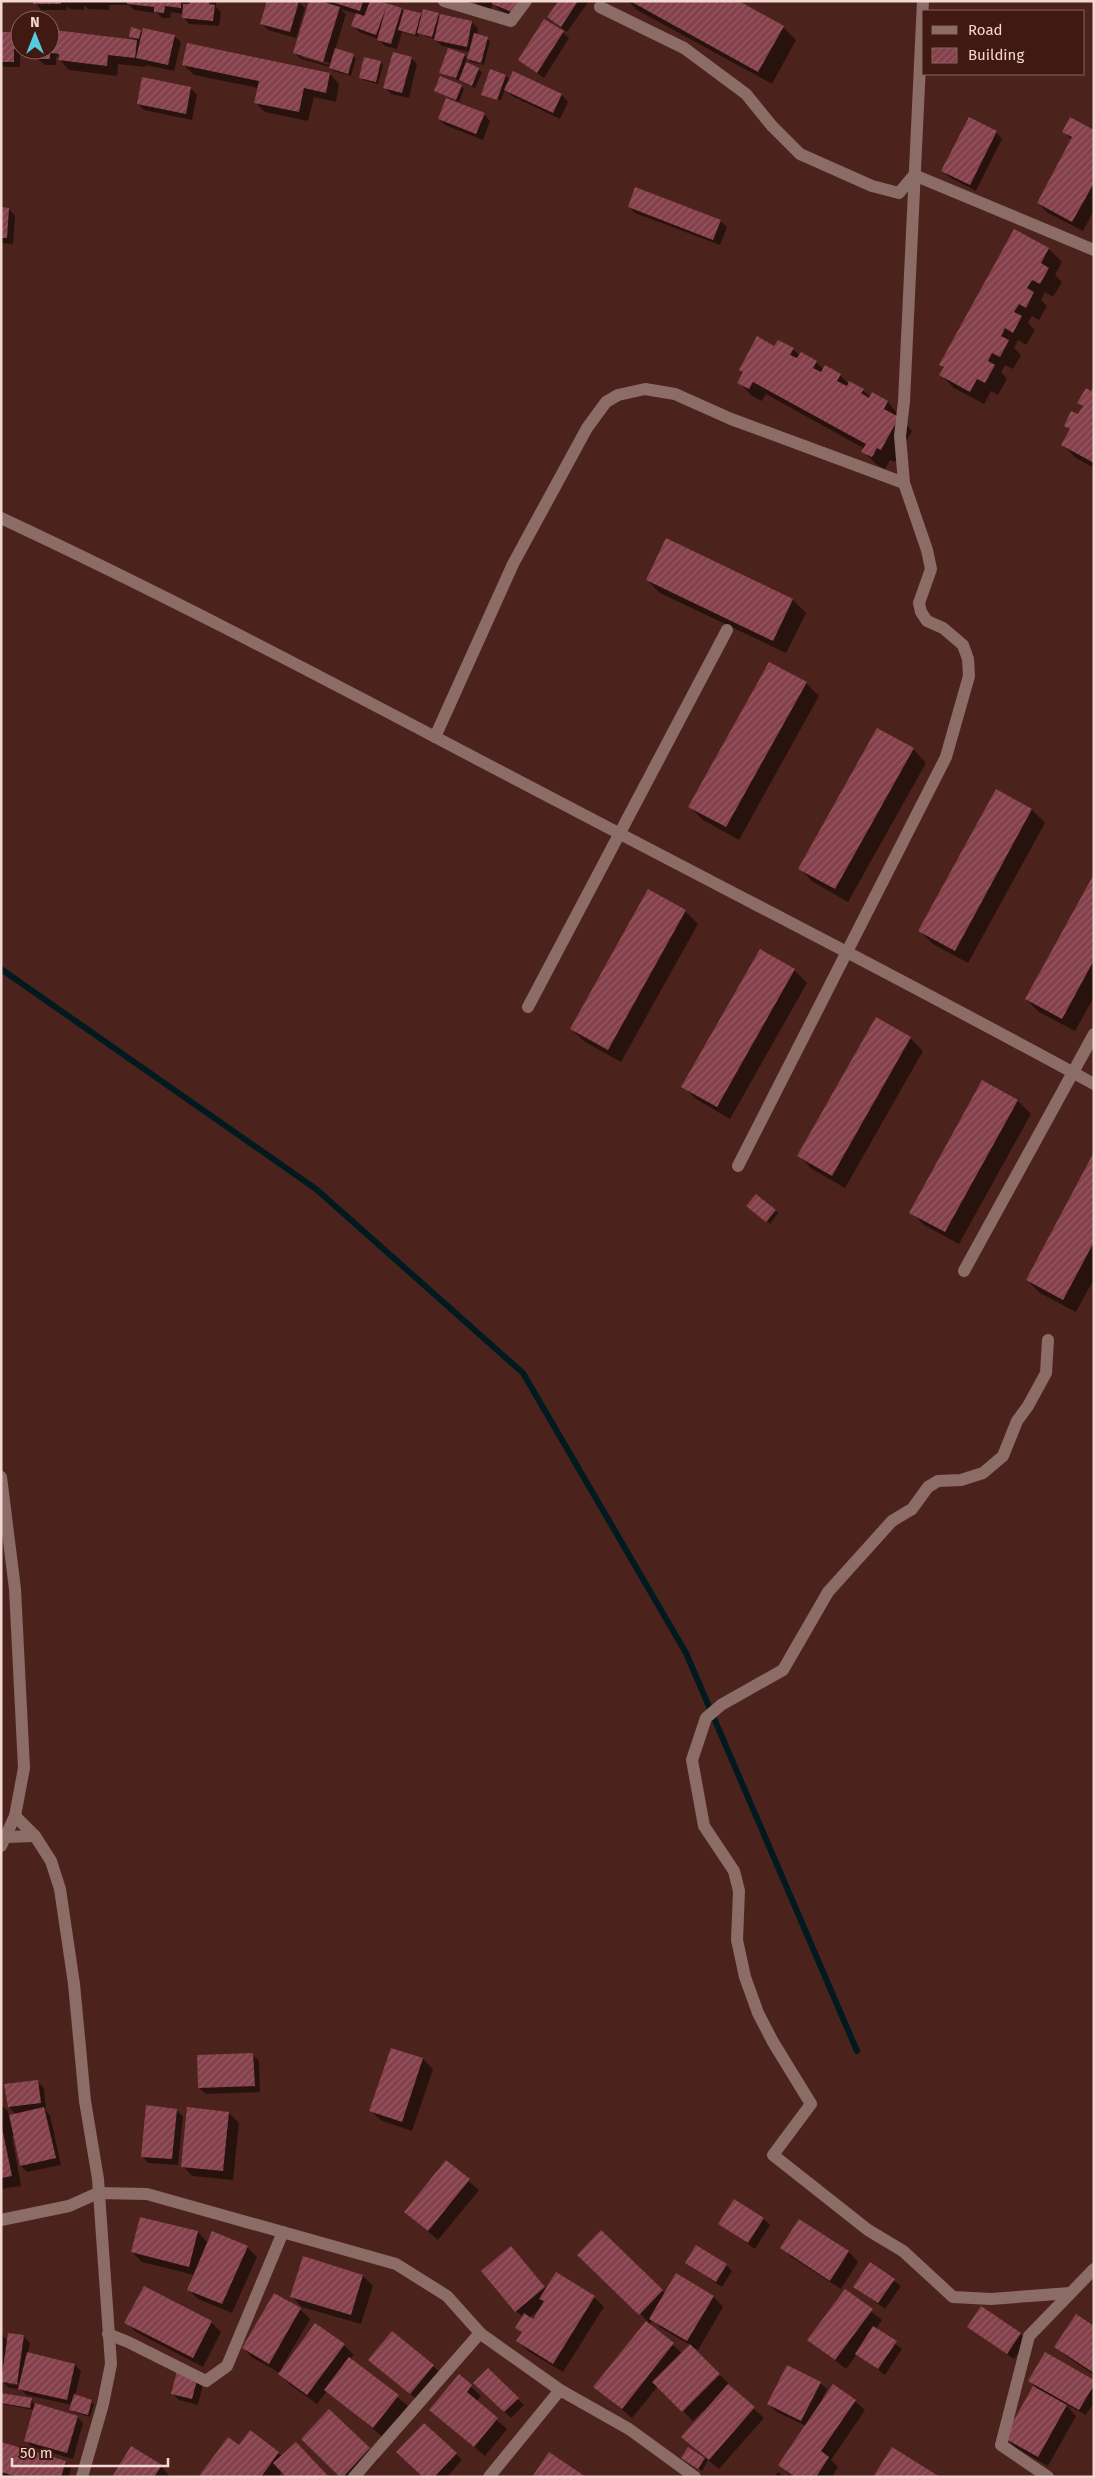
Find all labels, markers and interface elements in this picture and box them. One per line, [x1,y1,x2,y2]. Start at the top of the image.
north arrow [10,10,60,60]
legend [922,10,1085,75]
text: N [30,14,40,31]
text: Road [968,21,1003,39]
text: Building [968,46,1024,64]
scale bar [12,2436,169,2468]
text: 50 m [20,2444,53,2462]

